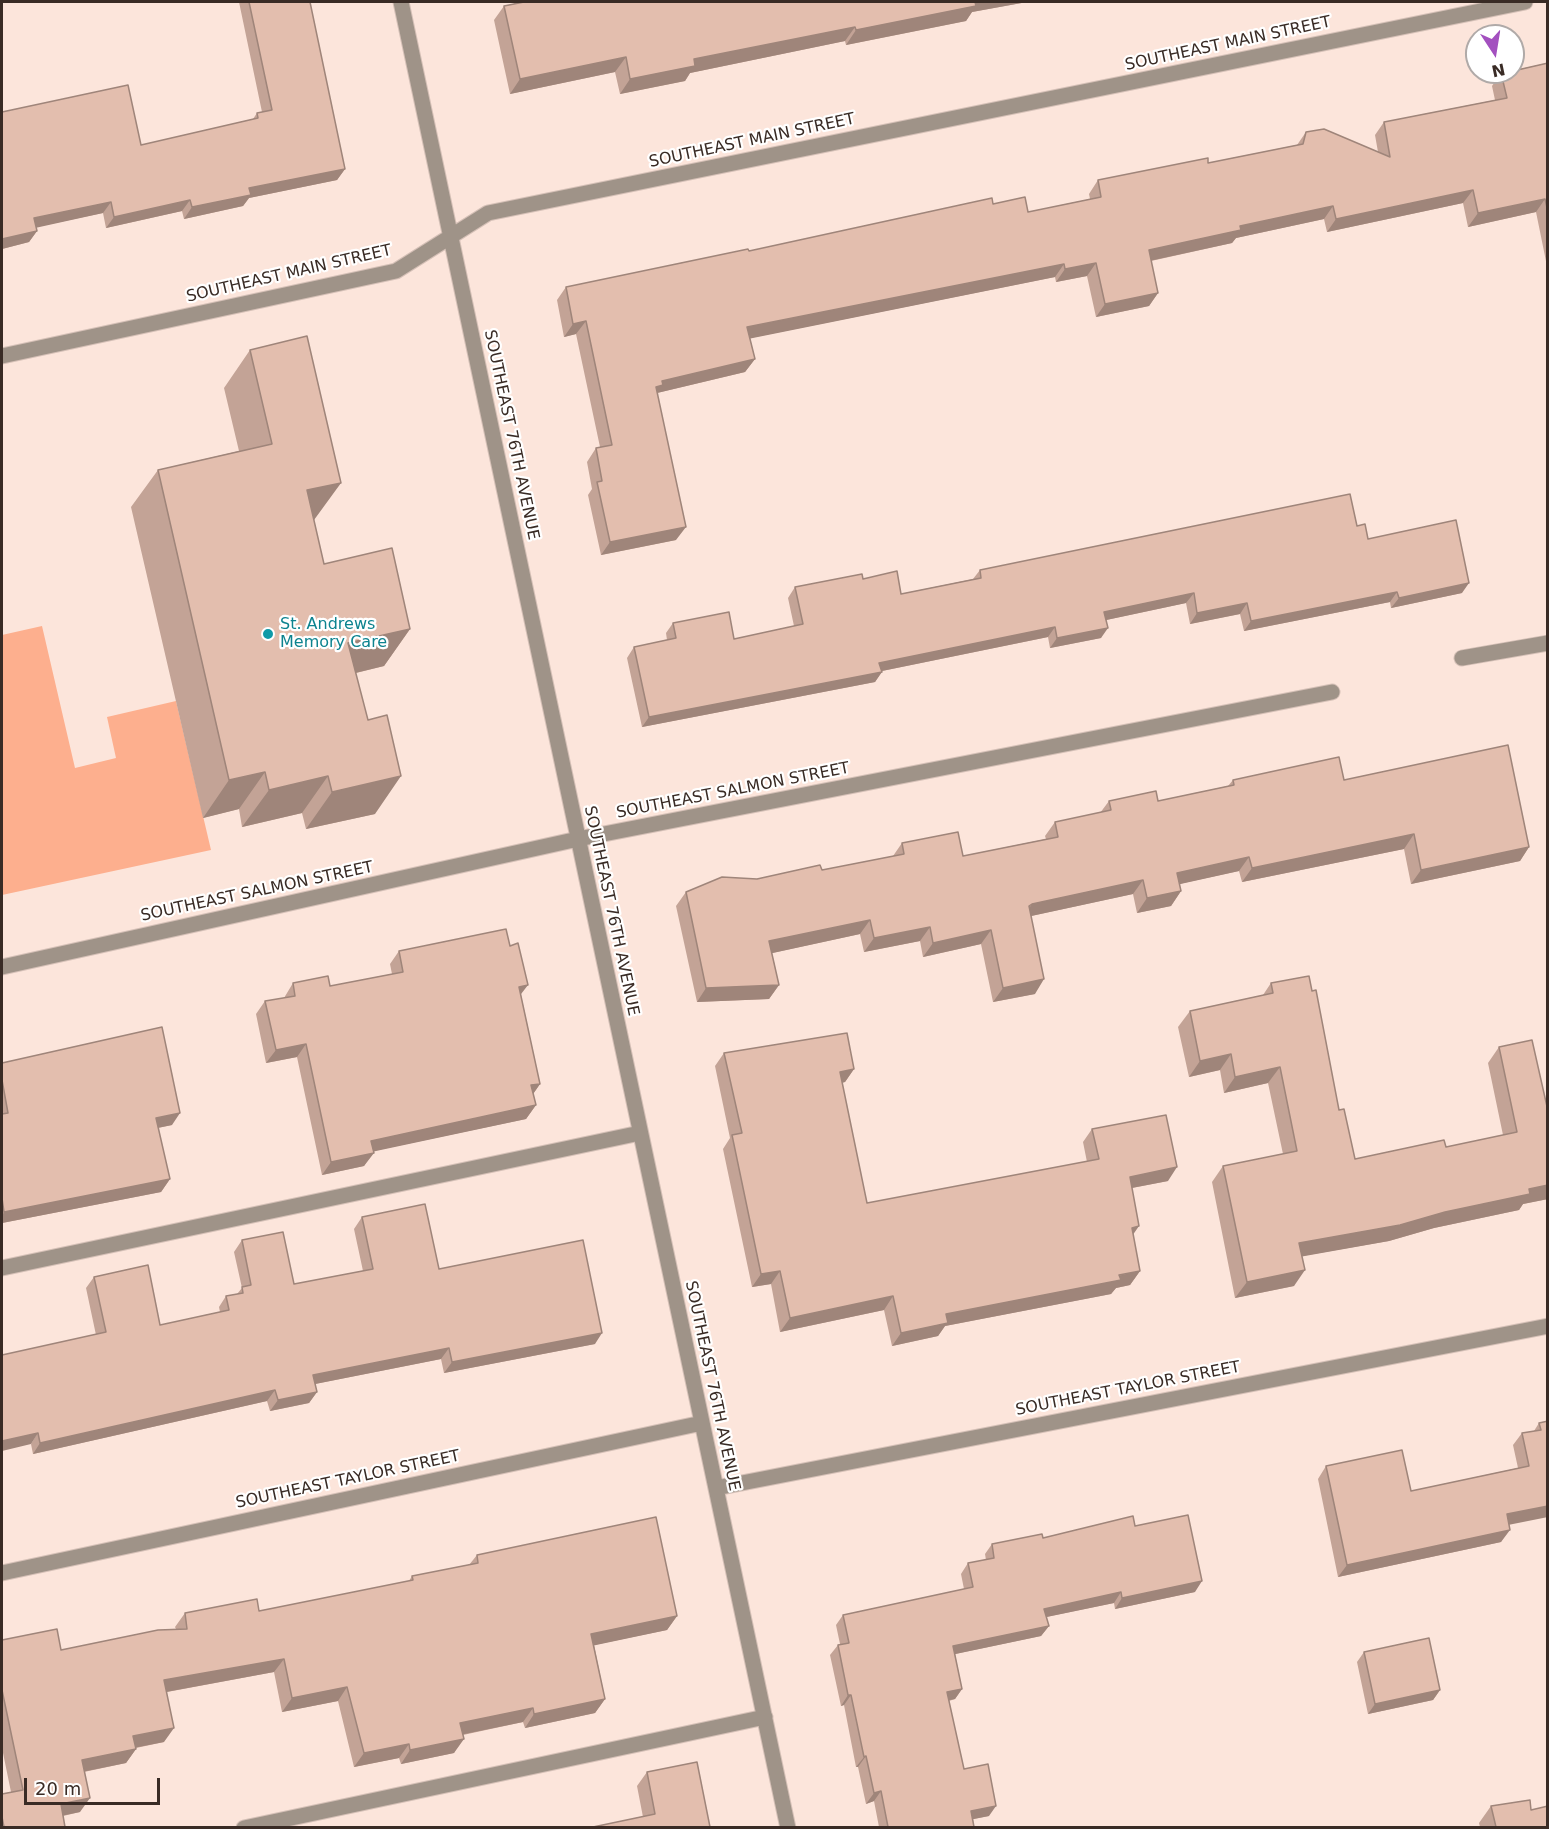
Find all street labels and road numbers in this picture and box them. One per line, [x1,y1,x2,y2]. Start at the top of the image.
street label: SOUTHEAST MAIN STREET [1123,13,1333,75]
street label: SOUTHEAST MAIN STREET [647,110,857,172]
street label: SOUTHEAST MAIN STREET [185,241,393,307]
street label: SOUTHEAST 76TH AVENUE [479,328,543,542]
street label: SOUTHEAST SALMON STREET [615,759,851,823]
street label: SOUTHEAST 76TH AVENUE [579,804,643,1018]
street label: SOUTHEAST SALMON STREET [139,858,375,926]
street label: SOUTHEAST 76TH AVENUE [680,1279,744,1493]
street label: SOUTHEAST TAYLOR STREET [1014,1358,1242,1420]
street label: SOUTHEAST TAYLOR STREET [234,1447,462,1513]

